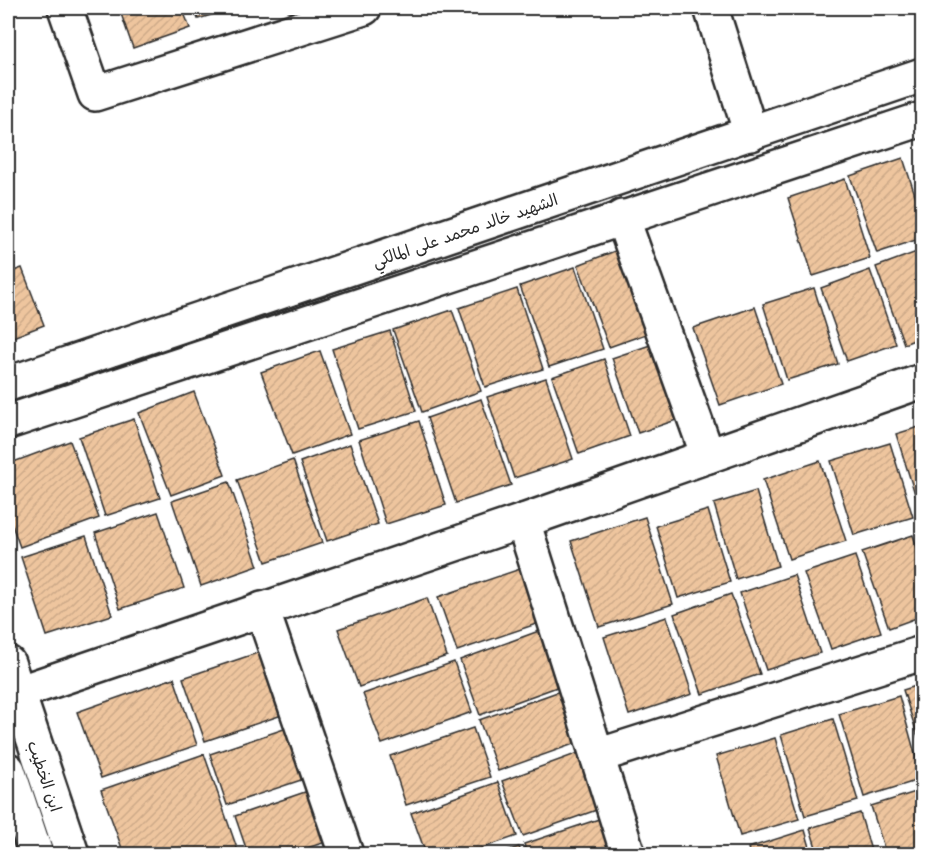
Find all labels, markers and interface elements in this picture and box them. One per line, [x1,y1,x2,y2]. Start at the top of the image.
street label: الشهيد خالد محمد على المالكي [369,186,562,276]
street label: ابن الخطيب [23,737,69,815]

